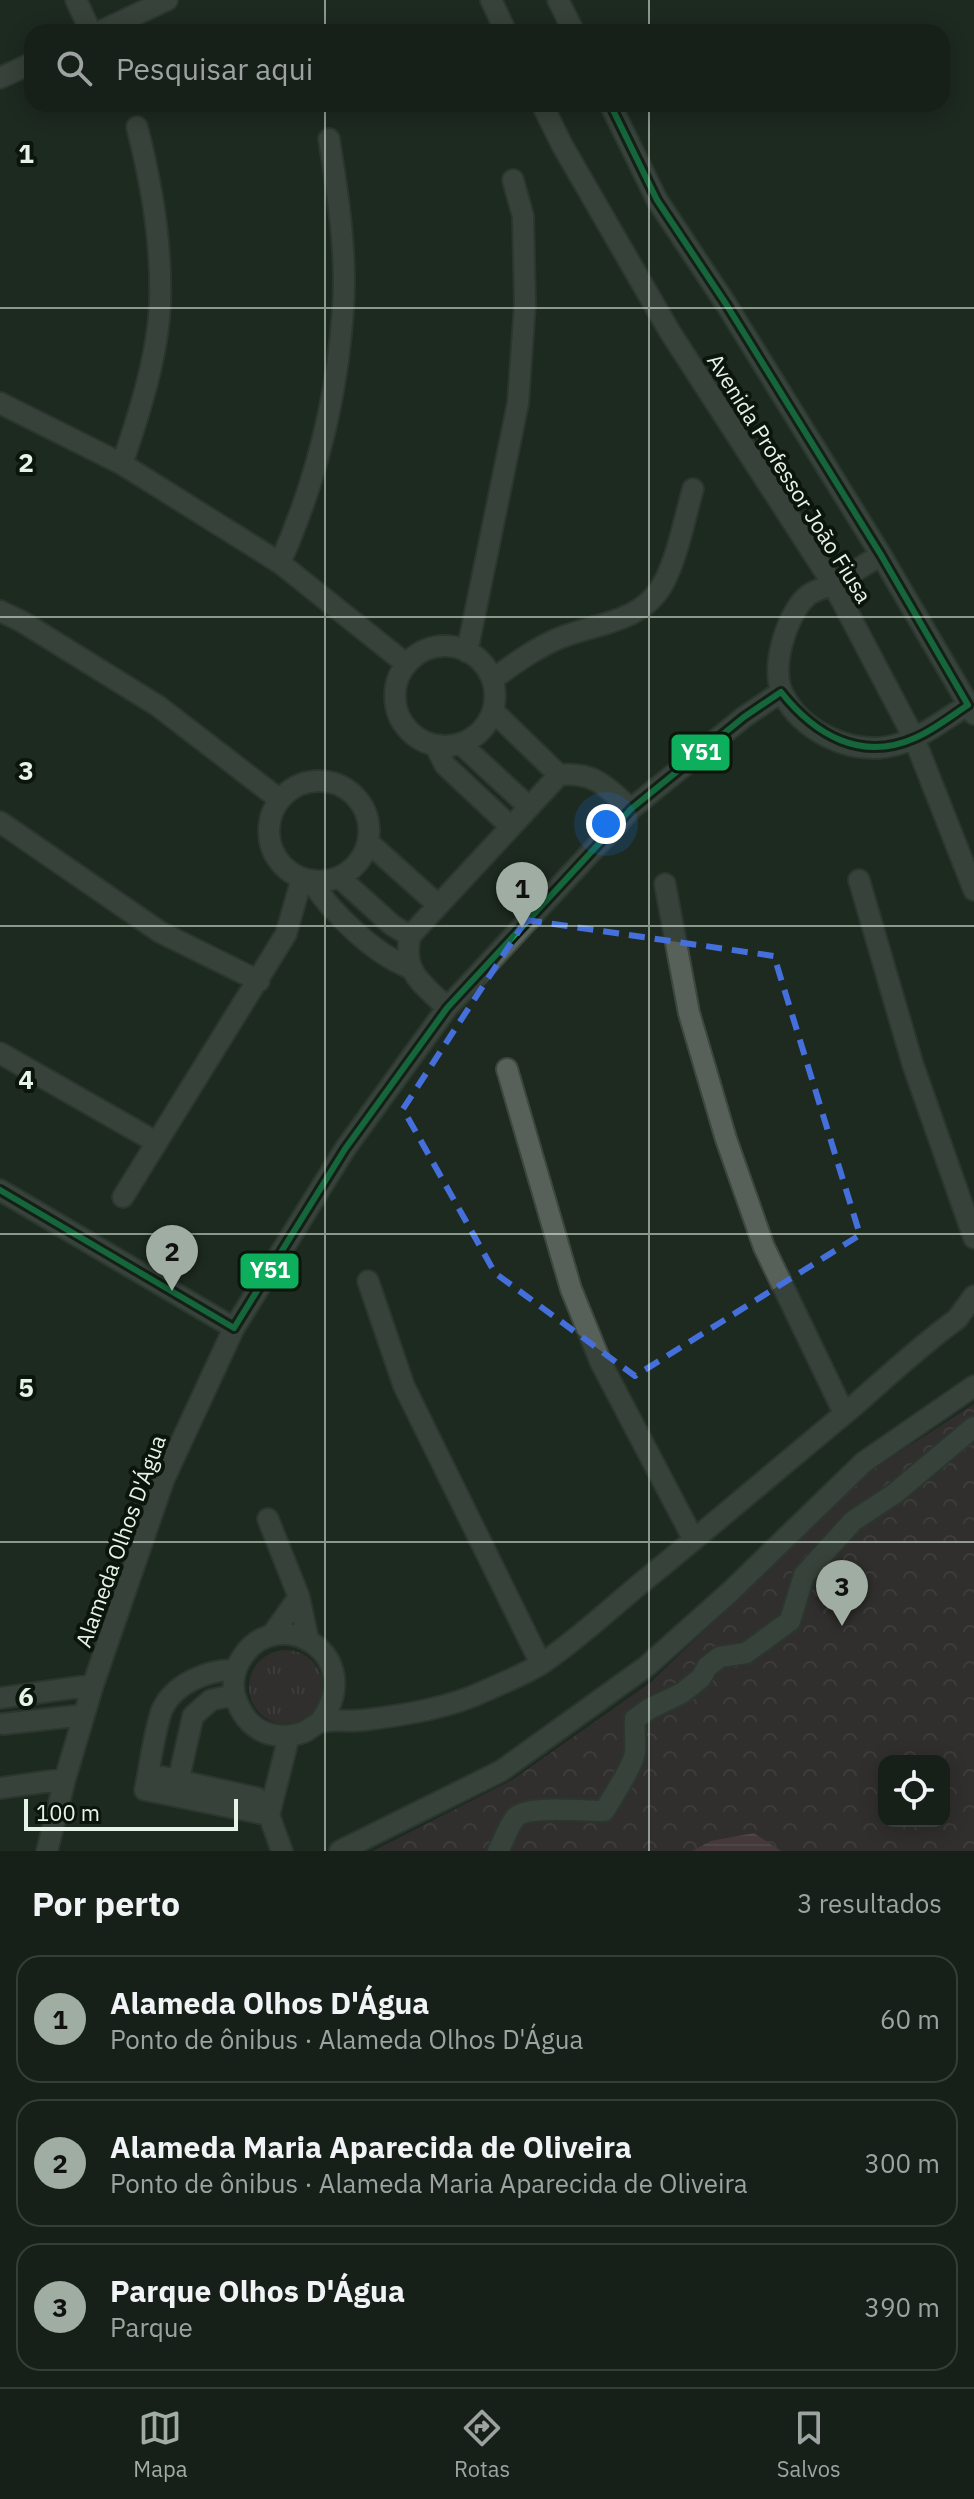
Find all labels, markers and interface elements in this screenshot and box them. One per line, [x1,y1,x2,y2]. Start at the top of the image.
search box [24,24,950,112]
icon: search [52,46,96,90]
text: Pesquisar aqui [116,49,313,88]
text: 1 [18,136,34,170]
street label: Avenida Professor João Fiusa [701,348,879,608]
text: 2 [18,445,34,479]
line badge: Y51 [670,733,731,772]
text: Y51 [681,737,721,766]
text: 3 [18,753,34,787]
your location [586,804,626,844]
pin: 1 [496,862,548,928]
text: 4 [18,1062,34,1096]
pin: 2 [146,1225,198,1291]
line badge: Y51 [239,1252,300,1290]
text: Y51 [250,1255,290,1284]
text: 5 [18,1370,34,1404]
street label: Alameda Olhos D'Água [68,1431,172,1651]
pin: 3 [816,1560,868,1626]
text: 6 [18,1679,34,1713]
map controls [878,1755,950,1827]
button: locate [878,1755,950,1827]
scale bar [24,1795,238,1831]
text: 100 m [36,1798,100,1827]
text: Por perto [32,1881,180,1925]
text: 3 resultados [797,1886,942,1920]
text: Alameda Olhos D'Água [110,1983,429,2022]
text: 1 [52,2002,68,2036]
text: 60 m [880,2002,940,2036]
text: Ponto de ônibus · Alameda Olhos D'Água [110,2022,583,2056]
text: Alameda Maria Aparecida de Oliveira [110,2127,632,2166]
text: 2 [52,2146,68,2180]
text: 300 m [864,2146,940,2180]
text: Ponto de ônibus · Alameda Maria Aparecida de Oliveira [110,2166,748,2200]
text: Parque Olhos D'Água [110,2271,405,2310]
text: 3 [52,2290,68,2324]
text: 390 m [864,2290,940,2324]
text: Parque [110,2310,193,2344]
tab: Mapa [133,2406,187,2483]
tab: Rotas [454,2406,510,2483]
tab: Salvos [777,2406,841,2483]

